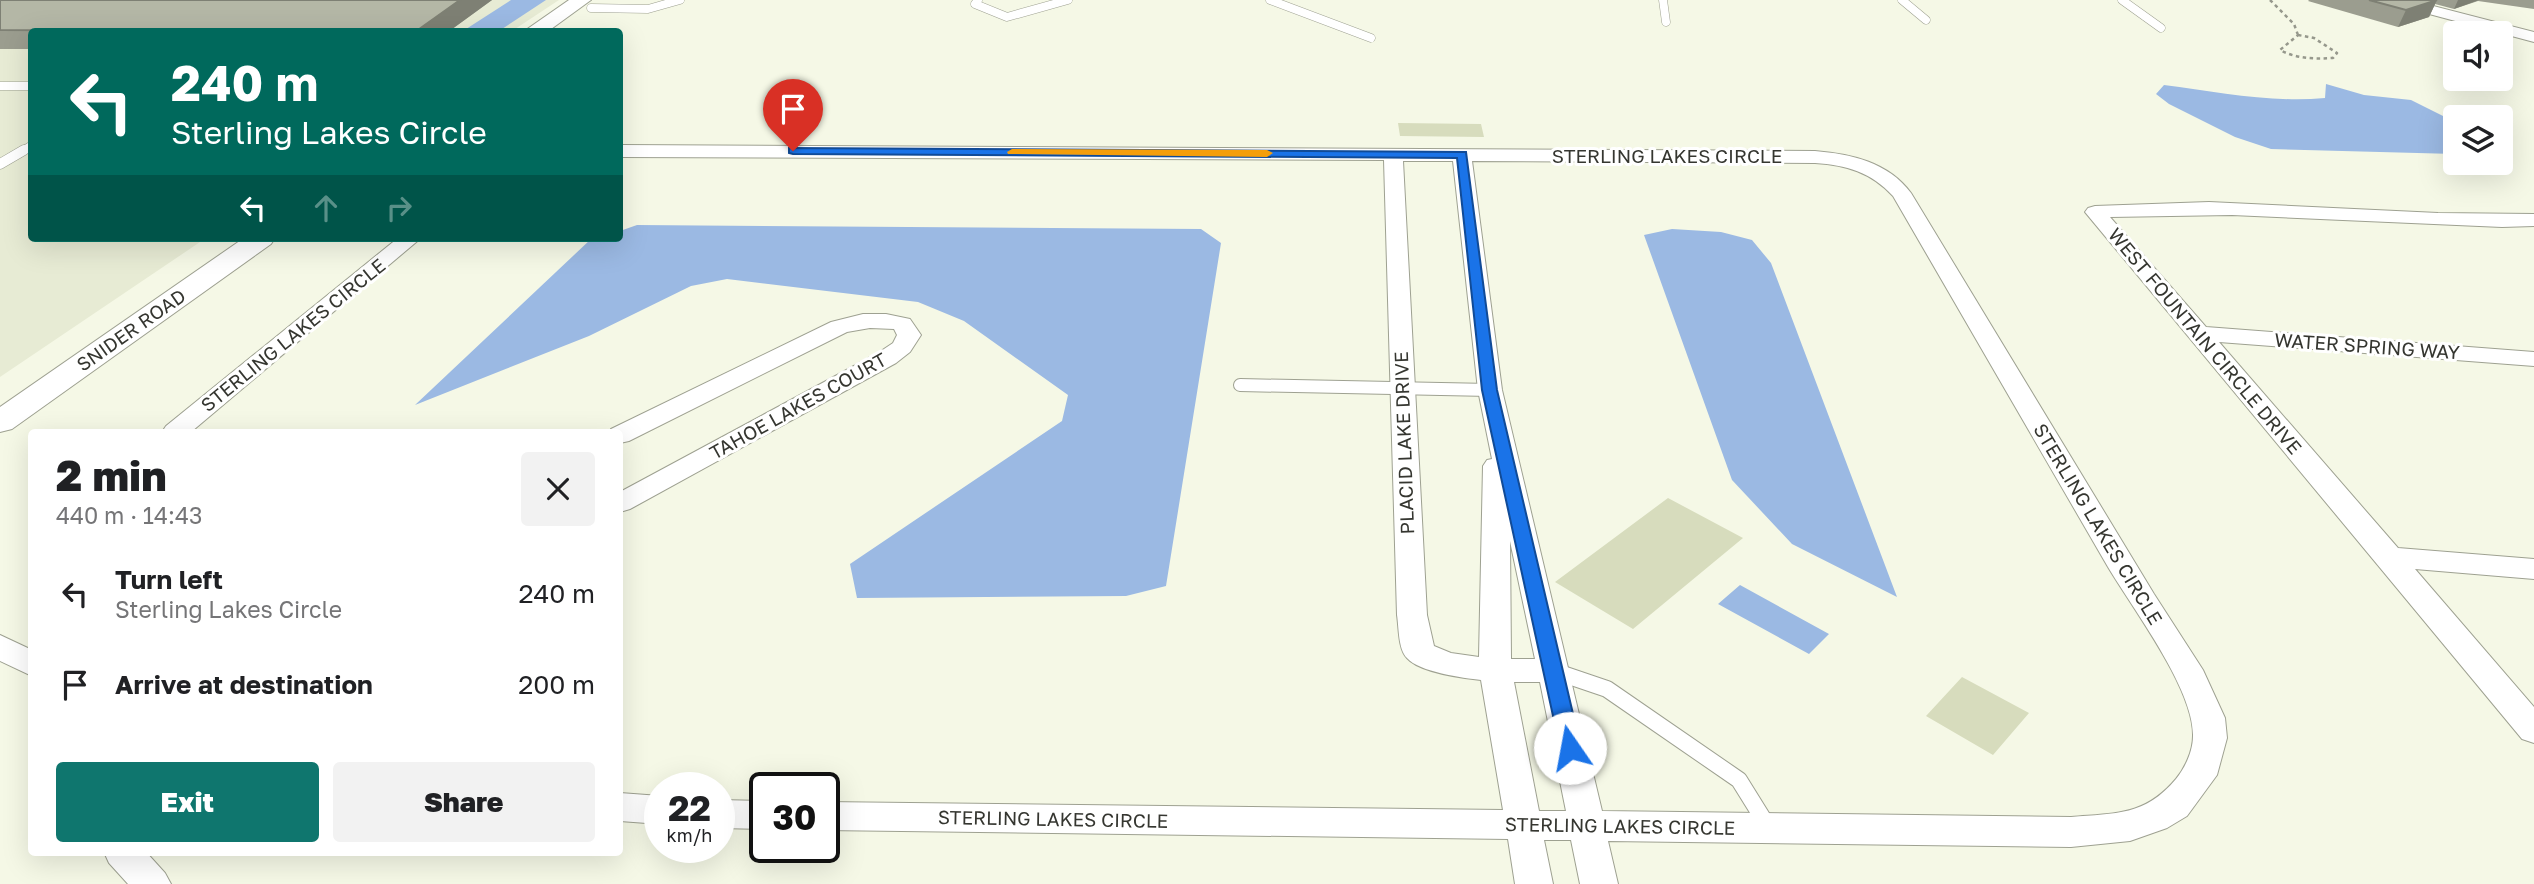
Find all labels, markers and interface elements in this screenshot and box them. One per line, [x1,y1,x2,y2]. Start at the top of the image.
map controls [2443,21,2513,175]
button: sound [2443,21,2513,91]
text: 240 m [171,53,319,112]
icon: left [56,56,147,147]
pin [763,79,823,151]
icon: arrive [774,90,812,128]
button: layers [2443,105,2513,175]
text: Sterling Lakes Circle [171,113,487,151]
street label: STERLING LAKES CIRCLE [1552,144,1782,167]
icon: left [234,189,272,227]
icon: ahead [307,189,345,227]
icon: right [380,189,418,227]
street label: WEST FOUNTAIN CIRCLE DRIVE [2104,223,2307,459]
street label: STERLING LAKES CIRCLE [196,253,390,416]
street label: SNIDER ROAD [72,284,190,376]
street label: WATER SPRING WAY [2274,328,2460,363]
street label: TAHOE LAKES COURT [705,347,891,464]
street label: PLACID LAKE DRIVE [1389,351,1418,535]
street label: STERLING LAKES CIRCLE [2029,419,2168,628]
text: 2 min [56,450,167,500]
button: close [521,452,595,526]
text: 440 m · 14:43 [56,501,202,529]
text: Turn left [115,564,223,595]
icon: left [56,575,94,613]
text: 240 m [518,578,595,609]
text: Sterling Lakes Circle [115,595,342,623]
icon: arrive [56,666,94,704]
text: Arrive at destination [115,669,373,700]
text: 200 m [518,669,595,700]
position arrow [1533,711,1607,785]
button: Exit [56,762,319,842]
button: Share [333,762,595,842]
speed limit sign: 30 [749,772,840,863]
text: 22 [668,787,711,829]
street label: STERLING LAKES CIRCLE [938,805,1168,832]
street label: STERLING LAKES CIRCLE [1505,812,1735,839]
text: km/h [667,824,712,846]

